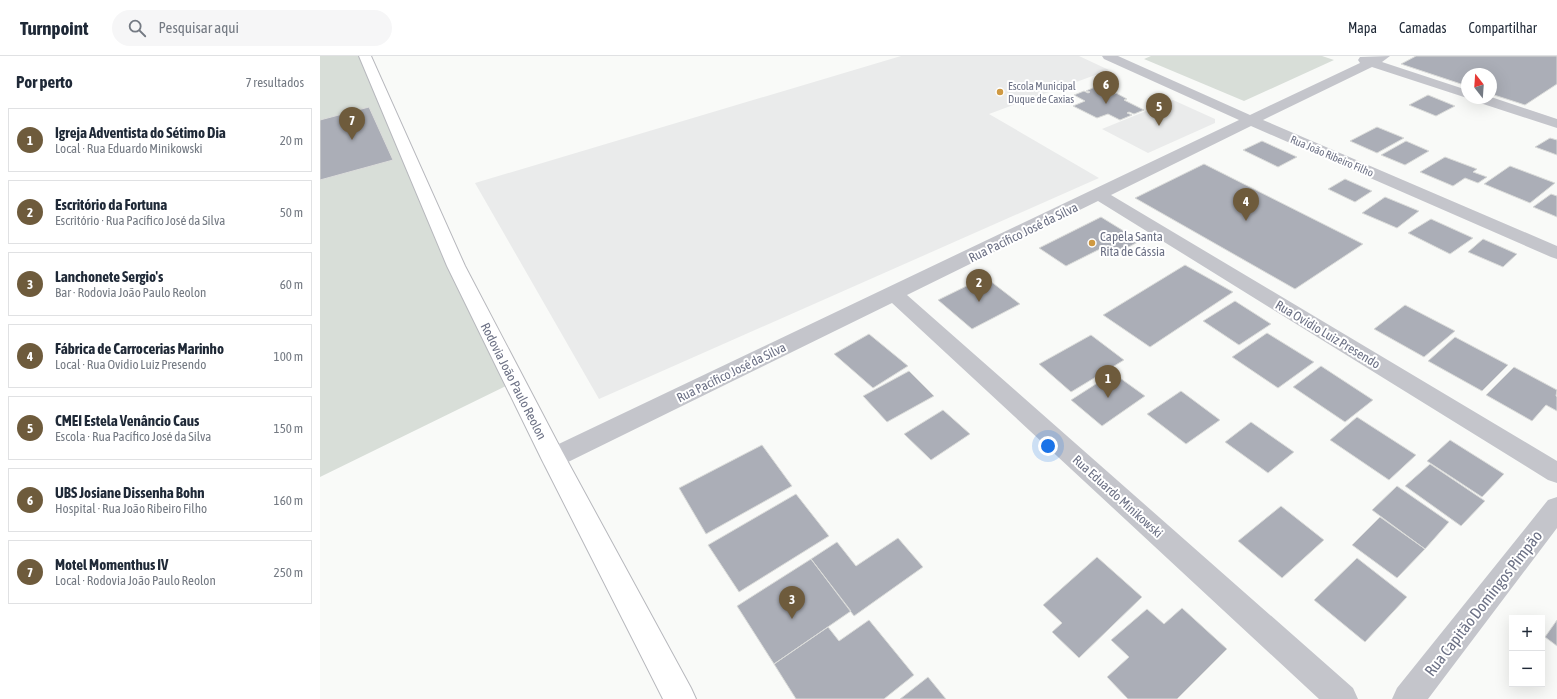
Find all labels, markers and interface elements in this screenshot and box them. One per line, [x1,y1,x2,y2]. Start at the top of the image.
search box [112,10,392,46]
text: Turnpoint [20,17,88,39]
icon: search [126,17,148,39]
text: Pesquisar aqui [158,19,239,36]
text: Mapa [1348,20,1377,36]
text: Camadas [1399,20,1447,36]
text: Compartilhar [1469,20,1537,36]
north arrow [1461,68,1497,104]
pin: 6 [1093,71,1119,104]
text: Por perto [16,72,73,92]
text: 7 resultados [245,75,304,90]
place label: Escola Municipal Duque de Caxias [1008,80,1076,105]
marker: Escola Municipal Duque de Caxias [995,87,1005,97]
pin: 5 [1146,93,1172,126]
pin: 7 [339,107,365,140]
text: Igreja Adventista do Sétimo Dia [55,124,226,141]
text: 1 [27,133,33,148]
text: 20 m [280,133,303,148]
street label: Rua João Ribeiro Filho [1289,133,1375,179]
text: Local · Rua Eduardo Minikowski [55,141,202,156]
pin: 4 [1233,188,1259,221]
text: Escritório da Fortuna [55,196,167,213]
street label: Rua Pacífico José da Silva [966,200,1080,265]
text: 2 [27,205,33,220]
text: 50 m [280,205,303,220]
text: Escritório · Rua Pacífico José da Silva [55,213,225,228]
place label: Capela Santa Rita de Cássia [1100,229,1165,259]
marker: Capela Santa Rita de Cássia [1087,238,1097,248]
text: Lanchonete Sergio's [55,268,163,285]
pin: 2 [966,269,992,302]
text: 3 [27,277,33,292]
text: 60 m [280,277,303,292]
text: Bar · Rodovia João Paulo Reolon [55,285,206,300]
street label: Rua Ovídio Luiz Presendo [1273,297,1383,372]
street label: Rodovia João Paulo Reolon [478,320,550,442]
text: Fábrica de Carrocerias Marinho [55,340,224,357]
street label: Rua Pacífico José da Silva [674,340,788,405]
text: 4 [27,349,33,364]
text: 100 m [274,349,303,364]
text: Local · Rua Ovídio Luiz Presendo [55,357,206,372]
pin: 1 [1095,365,1121,398]
text: CMEI Estela Venâncio Caus [55,412,199,429]
text: 5 [27,421,33,436]
text: 150 m [274,421,303,436]
text: Escola · Rua Pacífico José da Silva [55,429,211,444]
your location [1038,436,1058,456]
street label: Rua Eduardo Minikowski [1070,452,1166,541]
text: UBS Josiane Dissenha Bohn [55,484,205,501]
text: 6 [27,493,33,508]
text: 160 m [274,493,303,508]
text: Hospital · Rua João Ribeiro Filho [55,501,207,516]
street label: Rua Capitão Domingos Pimpão [1421,527,1546,680]
text: Motel Momenthus IV [55,556,168,573]
text: 7 [27,565,33,580]
text: 250 m [274,565,303,580]
text: Local · Rodovia João Paulo Reolon [55,573,216,588]
pin: 3 [779,586,805,619]
map controls [1509,615,1545,687]
button: + [1509,615,1545,651]
button: − [1509,651,1545,687]

